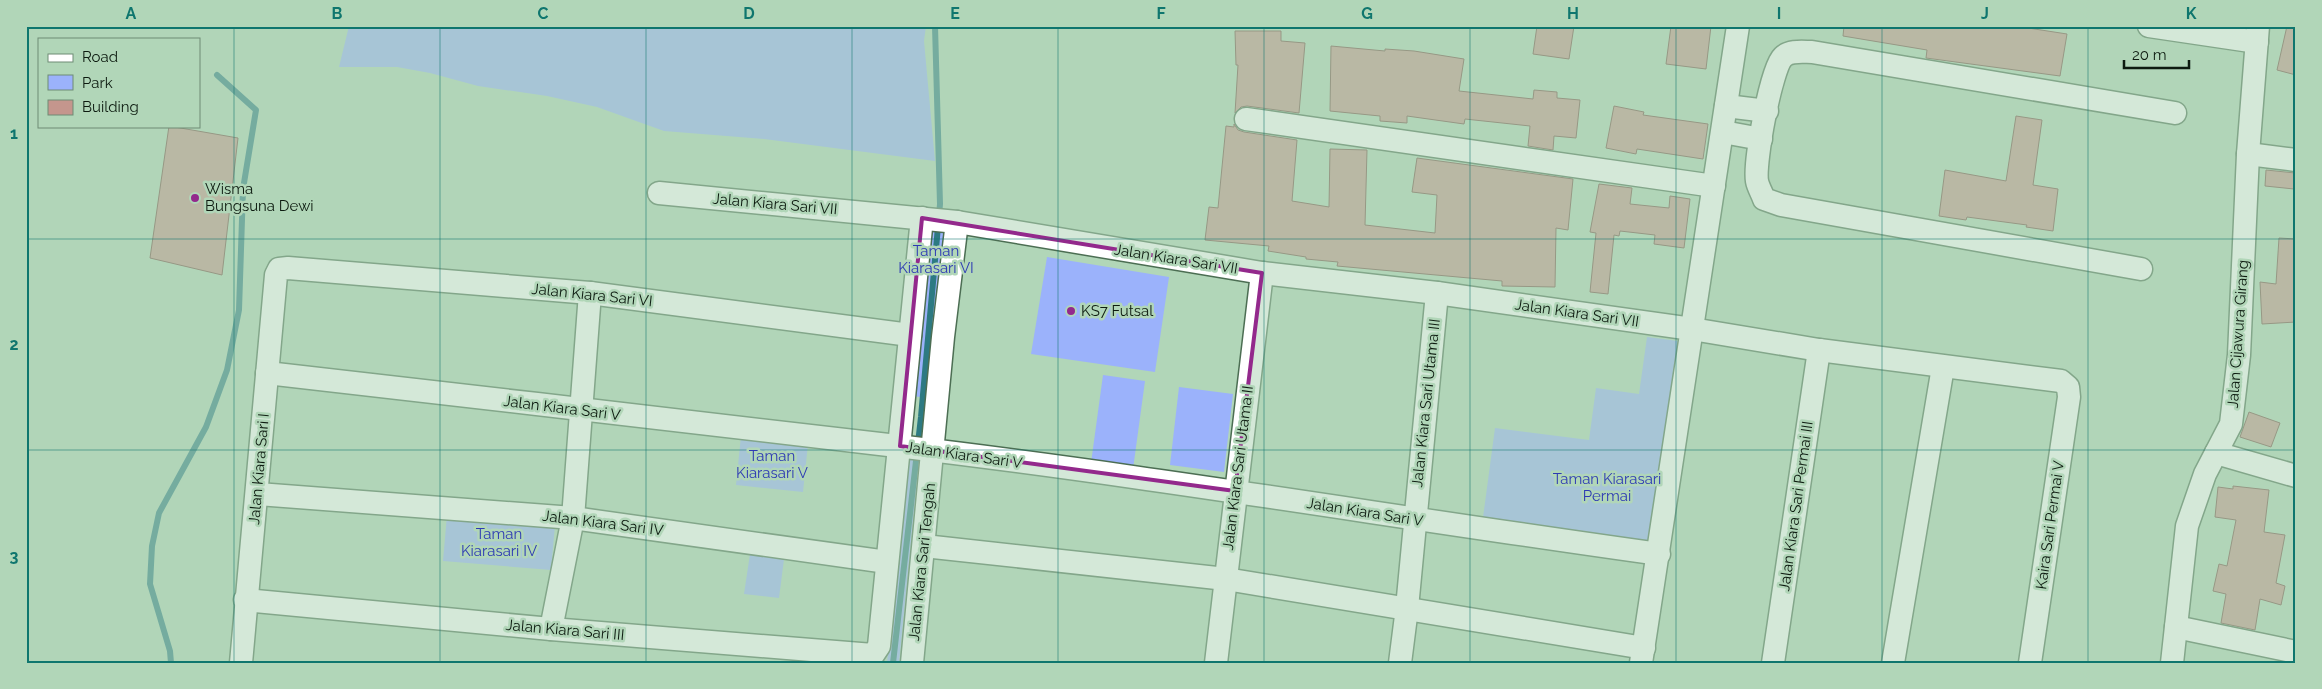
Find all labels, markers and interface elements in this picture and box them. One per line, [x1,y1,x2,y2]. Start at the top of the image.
text: A [126,4,137,23]
text: B [332,4,343,23]
text: C [538,4,549,23]
text: D [743,4,755,23]
text: E [950,4,960,23]
text: F [1156,4,1166,23]
text: G [1361,4,1373,23]
text: H [1567,4,1579,23]
text: I [1777,4,1781,23]
text: J [1981,4,1989,23]
text: K [2186,4,2197,23]
legend [38,38,200,128]
scale bar [2124,38,2190,70]
text: 20 m [2132,46,2167,64]
text: Road [82,48,118,66]
text: Park [82,74,113,92]
text: Building [82,98,139,116]
text: 1 [10,124,18,143]
place label: Wisma Bungsuna Dewi [205,180,314,215]
street label: Jalan Kiara Sari VII [712,190,838,218]
marker: Wisma Bungsuna Dewi [189,192,201,204]
street label: Jalan Kiara Sari VII [1113,240,1239,278]
park label: Taman Kiarasari VI [898,242,974,277]
street label: Jalan Cijawura Girang [2224,259,2252,409]
street label: Jalan Kiara Sari VI [531,280,653,310]
street label: Jalan Kiara Sari VII [1514,295,1640,331]
place label: KS7 Futsal [1081,302,1154,320]
marker: KS7 Futsal [1065,305,1077,317]
street label: Jalan Kiara Sari Utama III [1408,318,1444,488]
text: 2 [9,335,19,354]
street label: Jalan Kiara Sari Utama II [1219,385,1257,551]
street label: Jalan Kiara Sari V [502,392,622,424]
street label: Jalan Kiara Sari I [245,413,273,525]
street label: Jalan Kiara Sari Permai III [1775,420,1817,592]
street label: Jalan Kiara Sari V [904,438,1024,472]
park label: Taman Kiarasari V [736,447,808,482]
street label: Kaira Sari Permai V [2032,459,2068,591]
park label: Taman Kiarasari Permai [1553,470,1661,505]
street label: Jalan Kiara Sari Tengah [905,482,939,642]
street label: Jalan Kiara Sari V [1305,494,1425,530]
street label: Jalan Kiara Sari IV [541,507,665,539]
park label: Taman Kiarasari IV [461,525,537,560]
text: 3 [10,547,19,566]
street label: Jalan Kiara Sari III [505,616,625,644]

